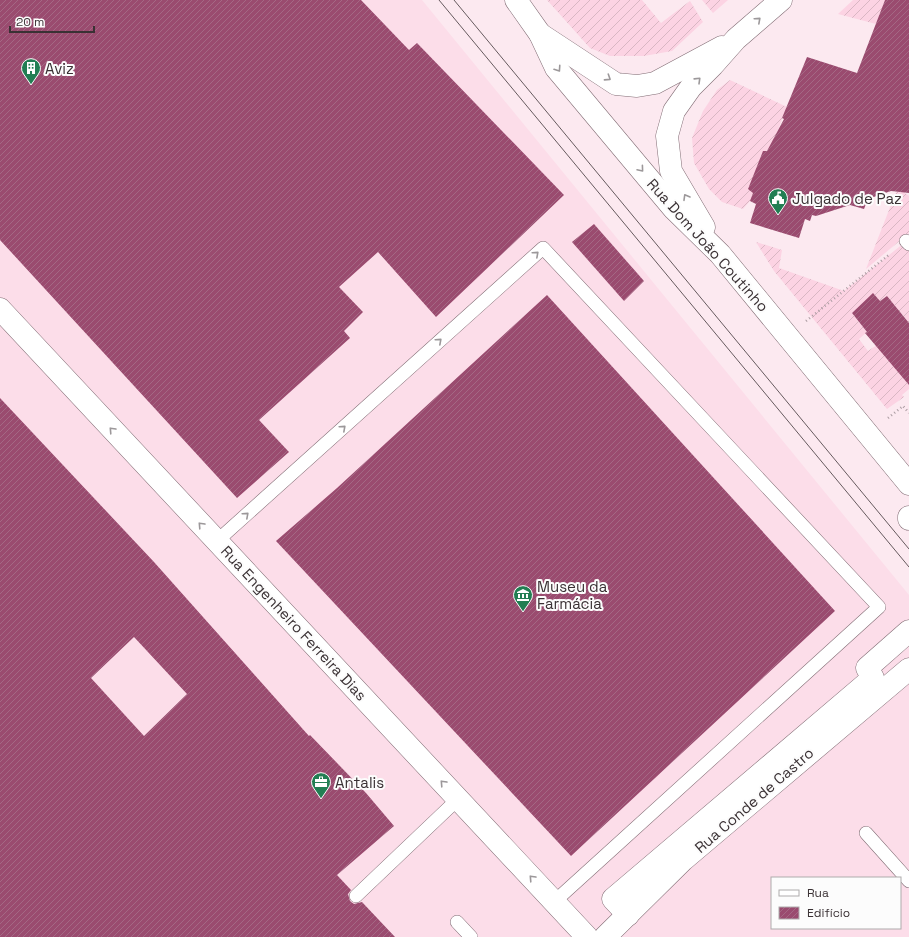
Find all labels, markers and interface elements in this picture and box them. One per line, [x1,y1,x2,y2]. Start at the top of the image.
scale bar [10,8,94,34]
text: 20 m [16,14,44,30]
one-way arrow [754,17,761,24]
building icon: Aviz [20,57,42,85]
place label: Aviz [45,59,74,78]
one-way arrow [553,64,560,71]
one-way arrow [604,74,611,81]
one-way arrow [693,77,701,85]
one-way arrow [636,164,643,171]
street label: Rua Dom João Coutinho [643,174,773,316]
public building icon: Julgado de Paz [767,187,789,215]
place label: Julgado de Paz [792,189,902,208]
one-way arrow [683,194,690,201]
one-way arrow [531,252,539,259]
one-way arrow [435,339,442,346]
one-way arrow [338,426,345,433]
one-way arrow [110,427,117,435]
one-way arrow [241,512,249,520]
one-way arrow [199,522,206,529]
street label: Rua Engenheiro Ferreira Dias [217,541,371,705]
place label: Museu da Farmácia [537,577,608,613]
museum icon: Museu da Farmácia [512,584,534,612]
street label: Rua Conde de Castro [691,743,817,857]
office icon: Antalis [310,771,332,799]
place label: Antalis [335,773,384,792]
one-way arrow [441,780,448,788]
one-way arrow [529,875,537,883]
legend [771,877,901,929]
text: Rua [807,885,829,901]
text: Edifício [807,905,850,921]

